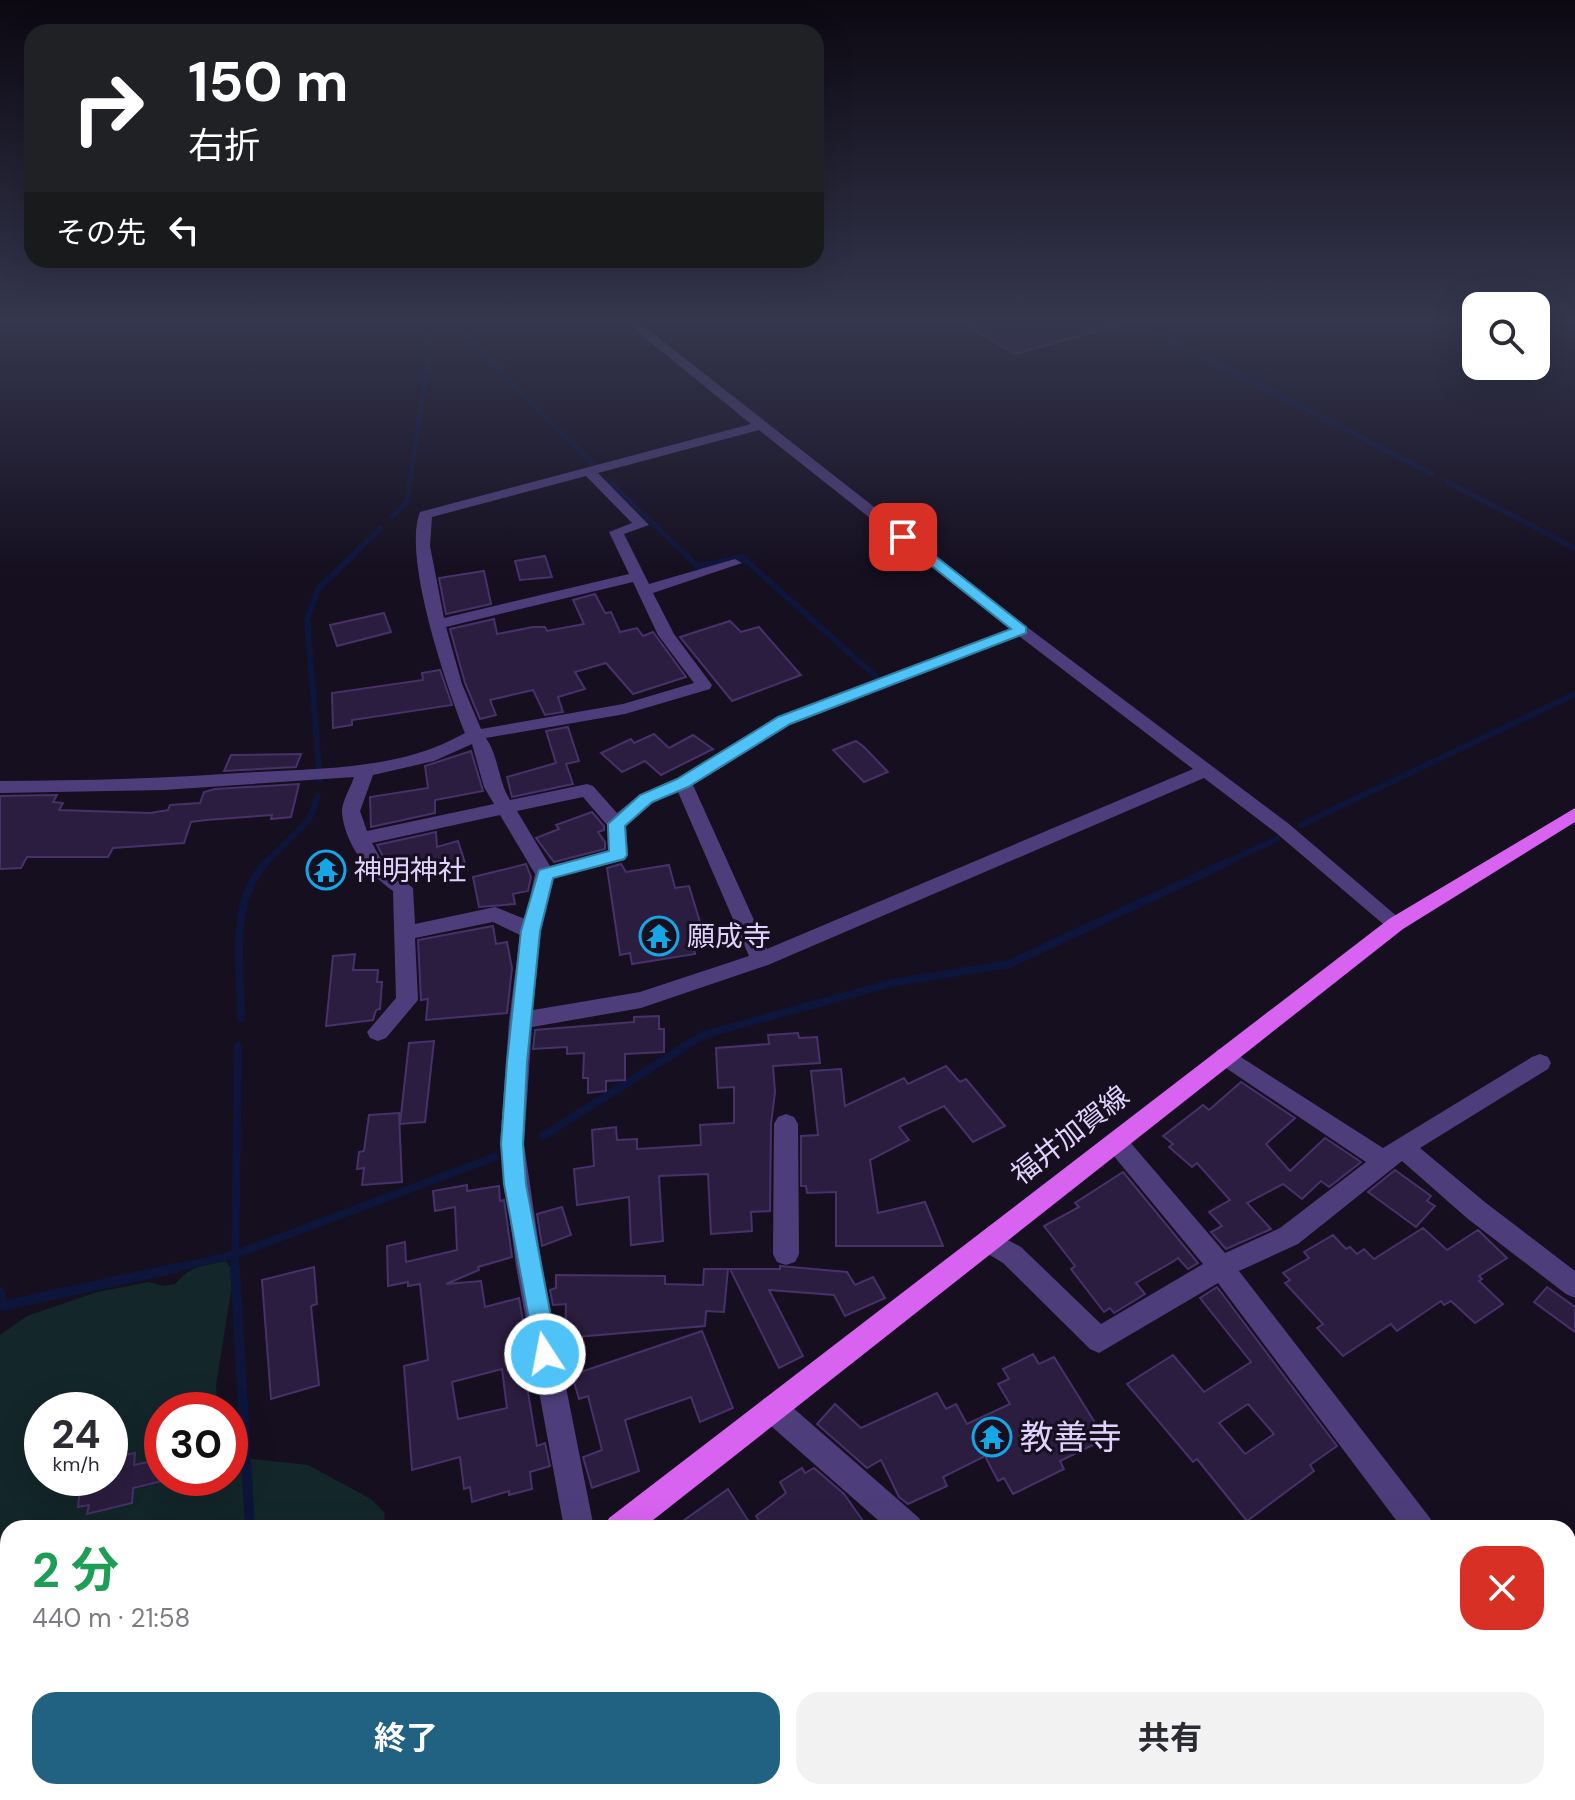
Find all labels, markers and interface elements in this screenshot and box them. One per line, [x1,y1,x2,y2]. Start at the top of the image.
text: 150 m [188,45,349,118]
icon: right [56,56,160,160]
text: 右折 [188,122,260,169]
icon: left [162,208,206,252]
text: その先 [56,213,146,252]
map controls [1462,292,1550,380]
button: search [1462,292,1550,380]
pin [869,503,937,571]
icon: arrive [881,515,925,559]
temple icon: 神明神社 [305,849,347,891]
place label: 神明神社 [354,852,466,889]
temple icon: 願成寺 [638,915,680,957]
place label: 願成寺 [687,918,771,955]
street label: 福井加賀線 [1003,1077,1137,1193]
position arrow [503,1312,587,1396]
speed limit sign: 30 [144,1392,248,1496]
text: 24 [52,1408,100,1460]
place label: 教善寺 [1020,1415,1122,1460]
temple icon: 教善寺 [971,1416,1013,1458]
text: km/h [52,1451,100,1477]
text: 2 分 [32,1539,119,1602]
button: close [1460,1546,1544,1630]
text: 440 m · 21:58 [32,1601,190,1635]
button: 終了 [32,1692,780,1784]
button: 共有 [796,1692,1544,1784]

